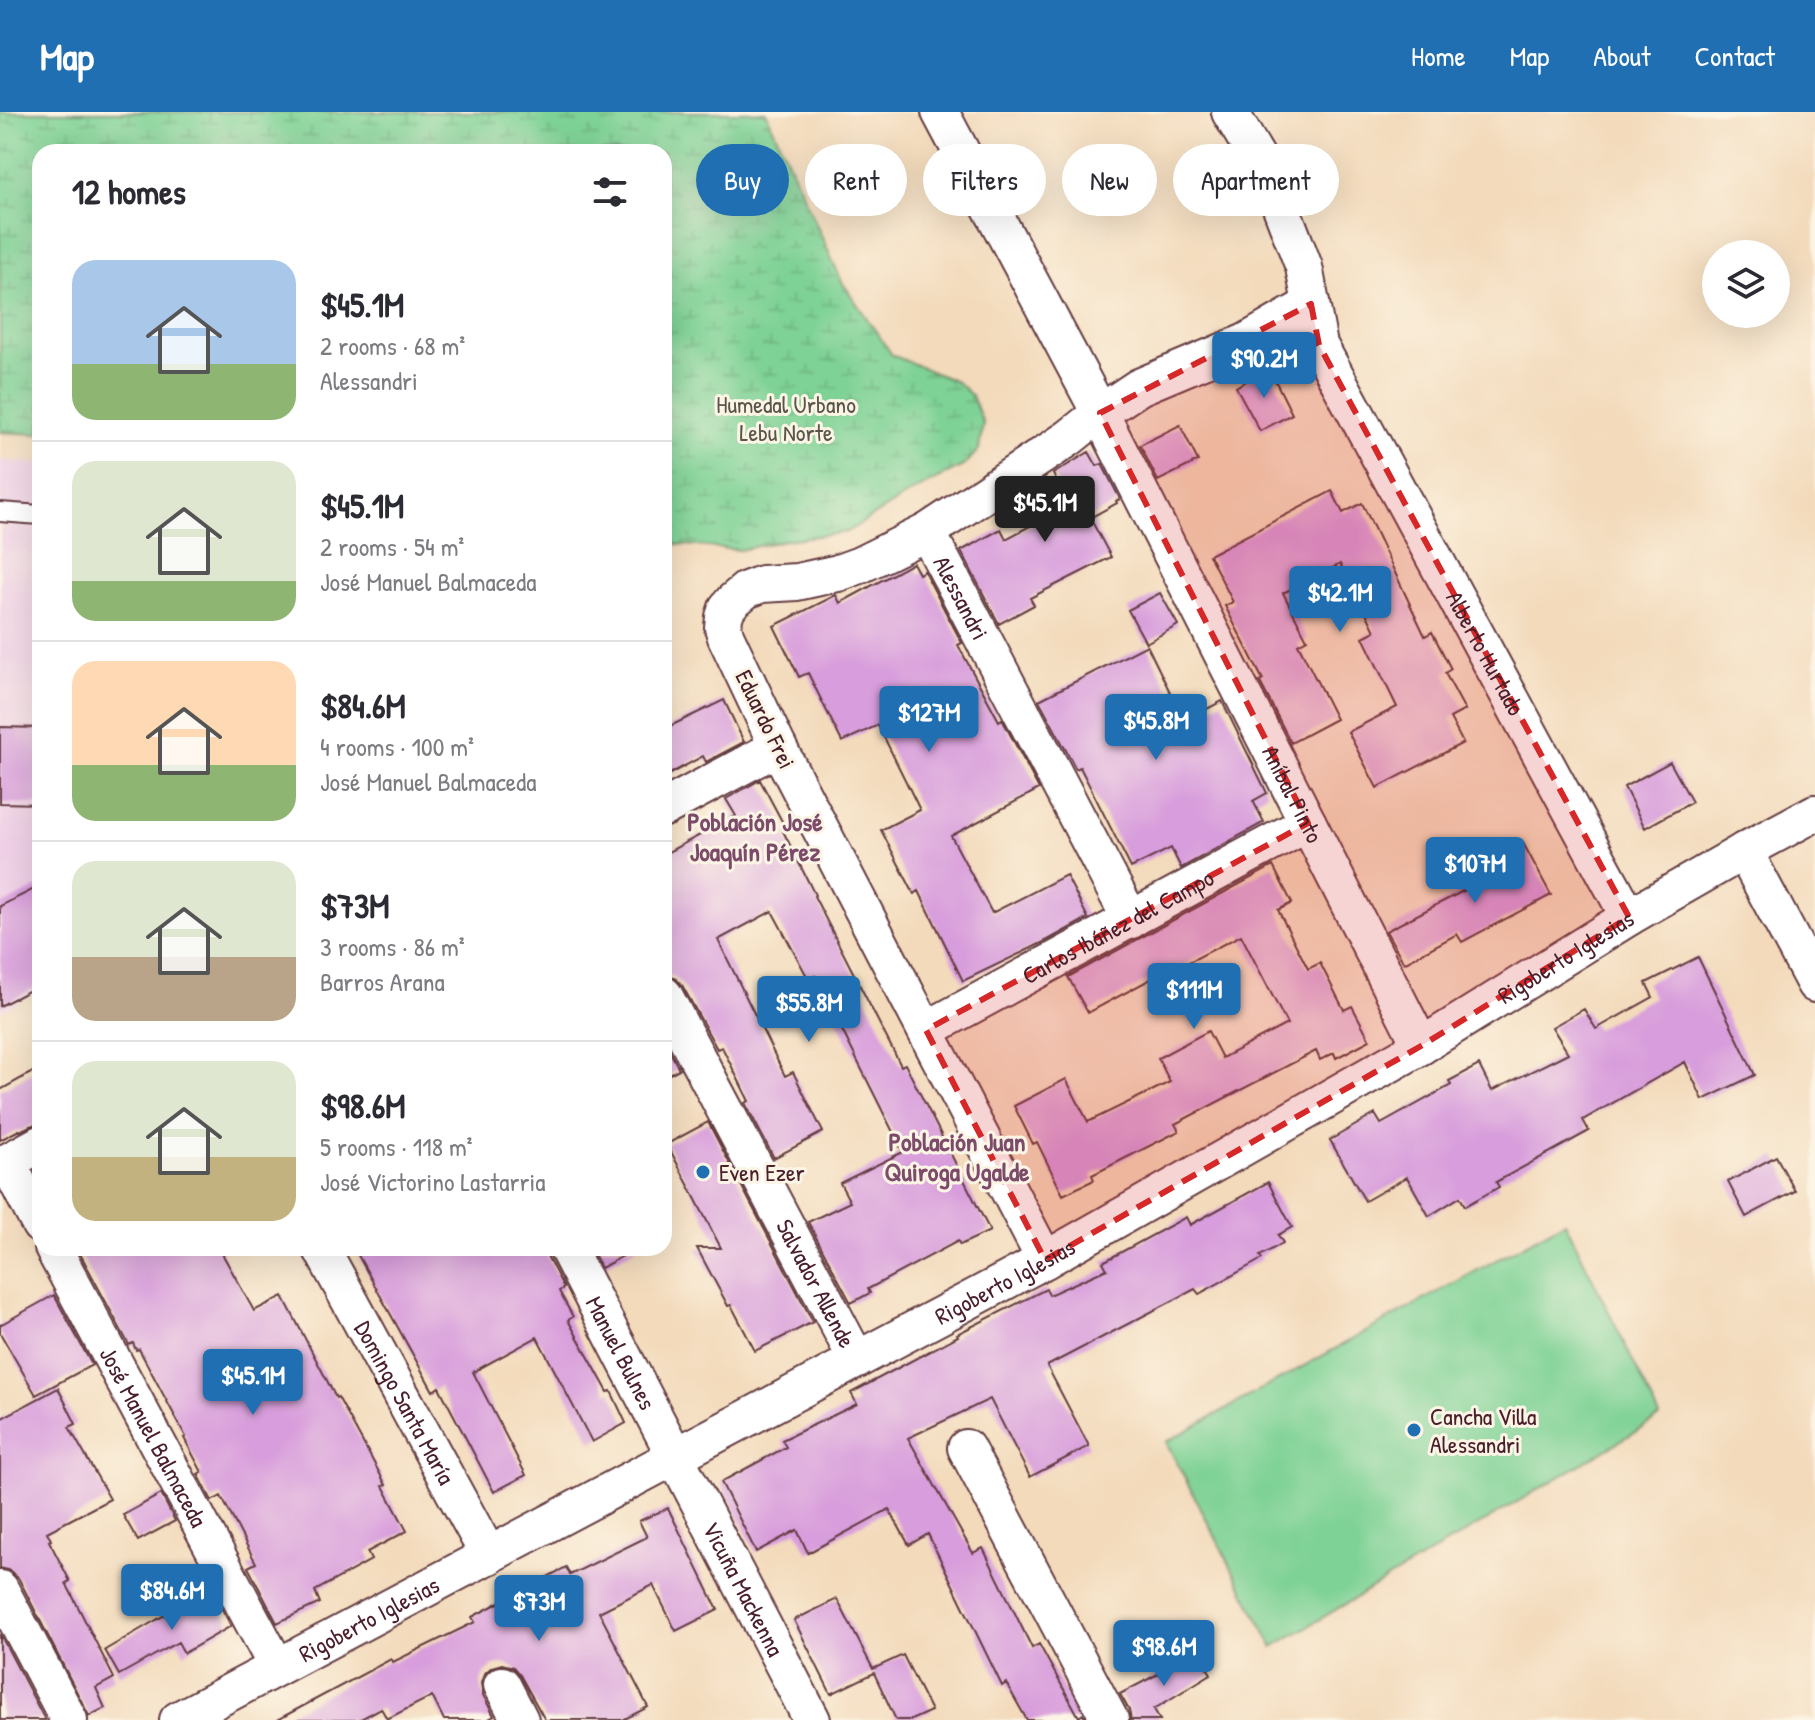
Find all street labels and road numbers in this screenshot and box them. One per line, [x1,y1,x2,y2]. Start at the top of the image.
street label: Alessandri [926,550,997,645]
street label: Alberto Hurtado [1439,585,1533,721]
street label: Eduardo Frei [728,664,804,774]
street label: Aníbal Pinto [1255,740,1331,848]
street label: Carlos Ibáñez del Campo [1016,861,1219,991]
street label: Rigoberto Iglesias [1491,902,1639,1011]
street label: Salvador Allende [769,1213,864,1353]
street label: Rigoberto Iglesias [929,1230,1081,1332]
street label: Manuel Bulnes [579,1291,664,1415]
street label: Domingo Santa María [348,1315,463,1490]
street label: José Manuel Balmaceda [93,1341,215,1532]
street label: Vicuña Mackenna [696,1516,792,1662]
street label: Rigoberto Iglesias [293,1568,445,1669]

